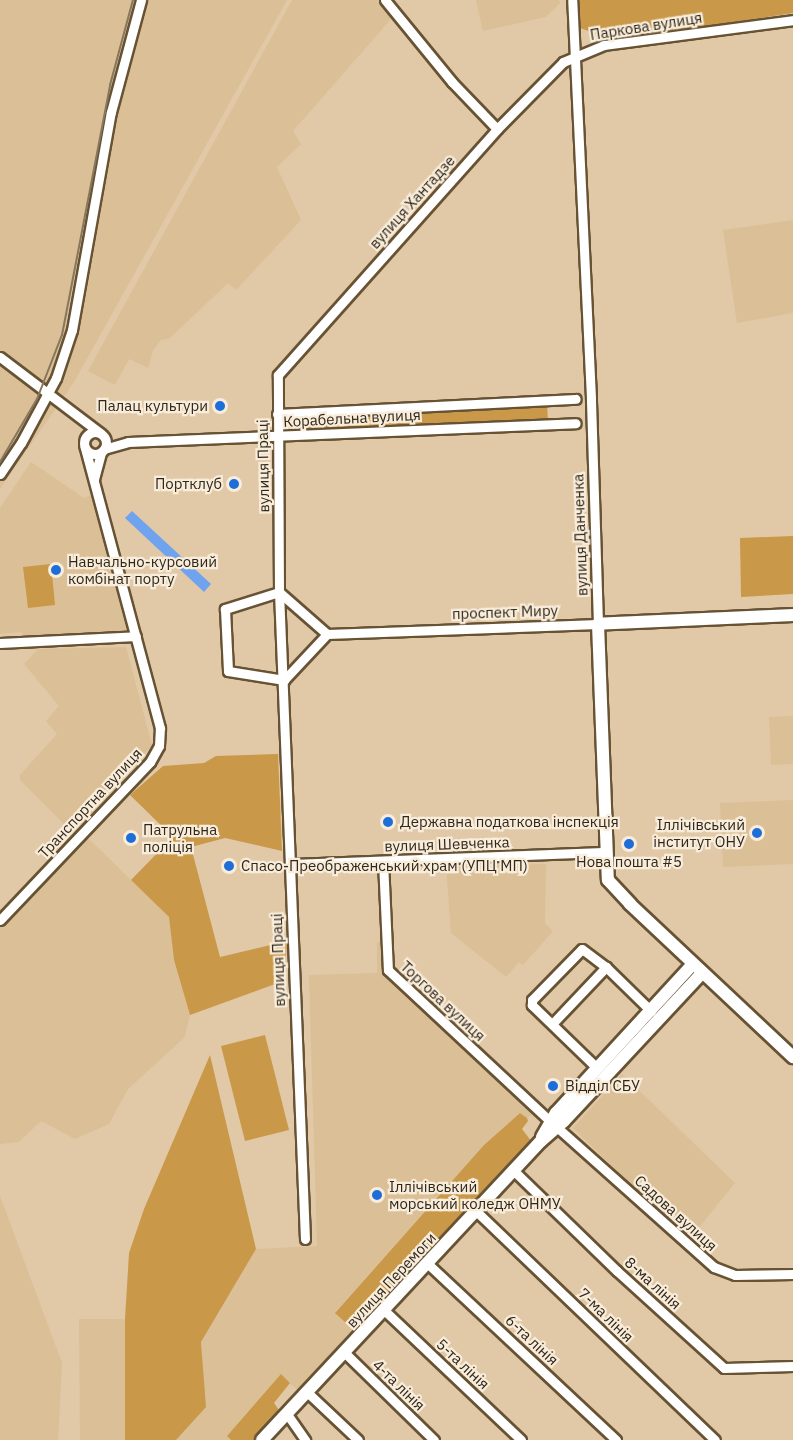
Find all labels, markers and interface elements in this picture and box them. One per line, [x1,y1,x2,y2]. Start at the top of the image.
street label: Паркова вулиця [589,8,703,44]
street label: вулиця Хантадзе [365,152,459,252]
place label: Палац культури [97,397,208,415]
marker: Палац культури [213,399,227,413]
street label: Корабельна вулиця [283,405,421,431]
street label: вулиця Праці [253,419,273,513]
street label: вулиця Данченка [569,474,591,596]
place label: Портклуб [155,475,222,493]
marker: Портклуб [227,477,241,491]
place label: Навчально-курсовий комбінат порту [68,552,217,587]
marker: Навчально-курсовий комбінат порту [49,563,63,577]
street label: проспект Миру [452,601,558,623]
street label: Транспортна вулиця [34,744,146,862]
place label: Державна податкова інспекція [400,813,619,831]
marker: Державна податкова інспекція [381,815,395,829]
place label: Іллічівський інститут ОНУ [653,815,745,850]
place label: Патрульна поліція [143,820,217,855]
marker: Іллічівський інститут ОНУ [750,826,764,840]
marker: Патрульна поліція [124,831,138,845]
street label: вулиця Шевченка [384,833,510,855]
marker: Нова пошта #5 [622,837,636,851]
place label: Нова пошта #5 [576,853,682,871]
place label: Спасо-Преображенський храм (УПЦ МП) [241,857,528,875]
marker: Спасо-Преображенський храм (УПЦ МП) [222,859,236,873]
street label: вулиця Праці [267,913,289,1007]
street label: Торгова вулиця [397,957,489,1045]
place label: Відділ СБУ [565,1077,640,1095]
marker: Відділ СБУ [546,1079,560,1093]
street label: Садова вулиця [631,1171,721,1255]
place label: Іллічівський морський коледж ОНМУ [389,1177,561,1212]
marker: Іллічівський морський коледж ОНМУ [370,1188,384,1202]
street label: вулиця Перемоги [342,1229,440,1331]
street label: 8-ма лінія [621,1253,685,1313]
street label: 7-ма лінія [575,1284,637,1346]
street label: 6-та лінія [502,1311,562,1369]
street label: 5-та лінія [433,1335,493,1393]
street label: 4-та лінія [369,1356,429,1414]

